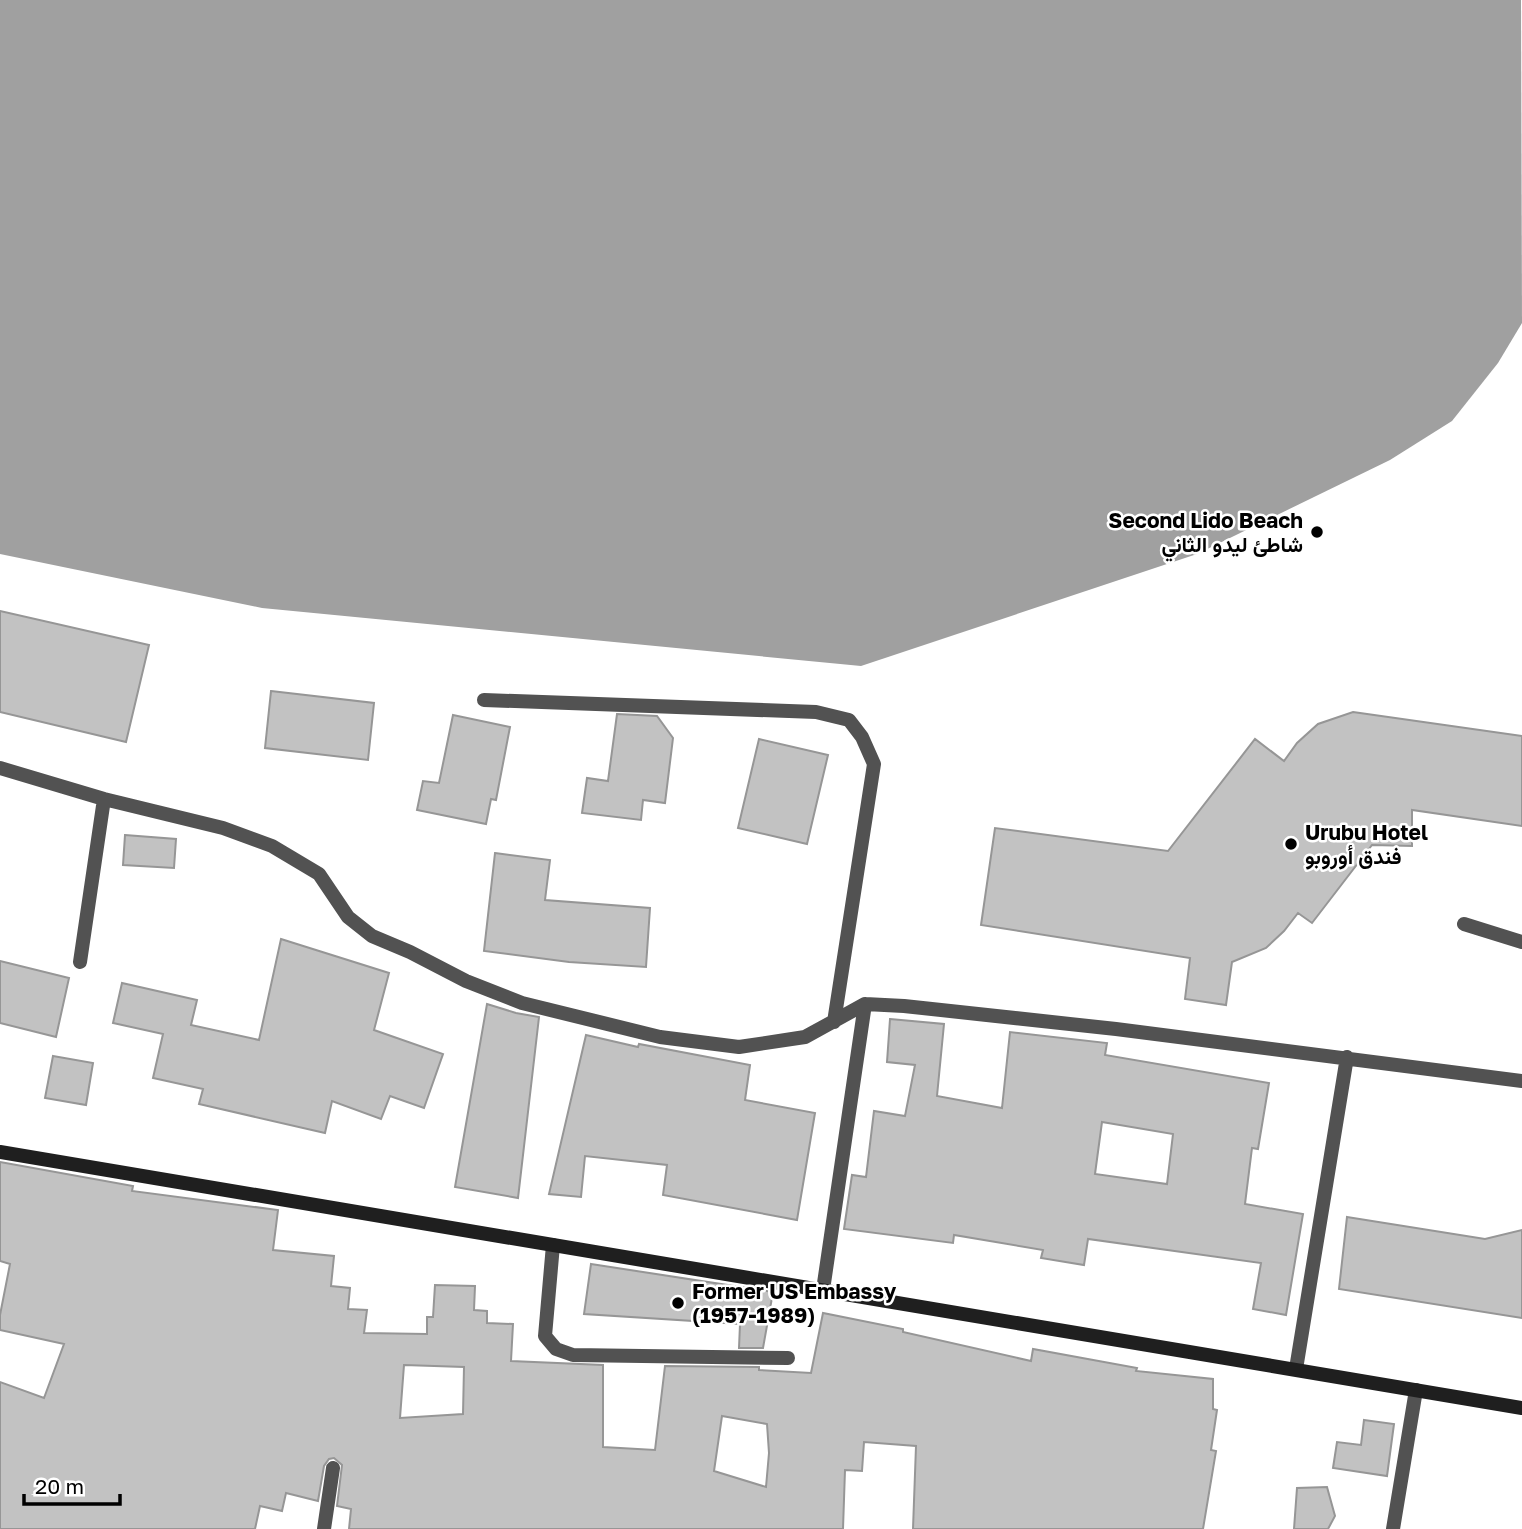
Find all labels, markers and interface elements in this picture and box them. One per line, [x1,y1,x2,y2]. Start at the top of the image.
place label: Second Lido Beach شاطئ ليدو الثاني [1108,507,1303,562]
marker: Second Lido Beach شاطئ ليدو الثاني [1309,524,1325,540]
place label: Urubu Hotel فندق أوروبو [1305,819,1428,870]
marker: Urubu Hotel فندق أوروبو [1283,836,1299,852]
place label: Former US Embassy (1957-1989) [692,1278,897,1328]
marker: Former US Embassy (1957-1989) [670,1295,686,1311]
scale bar [24,1462,121,1506]
text: 20 m [35,1473,84,1499]

